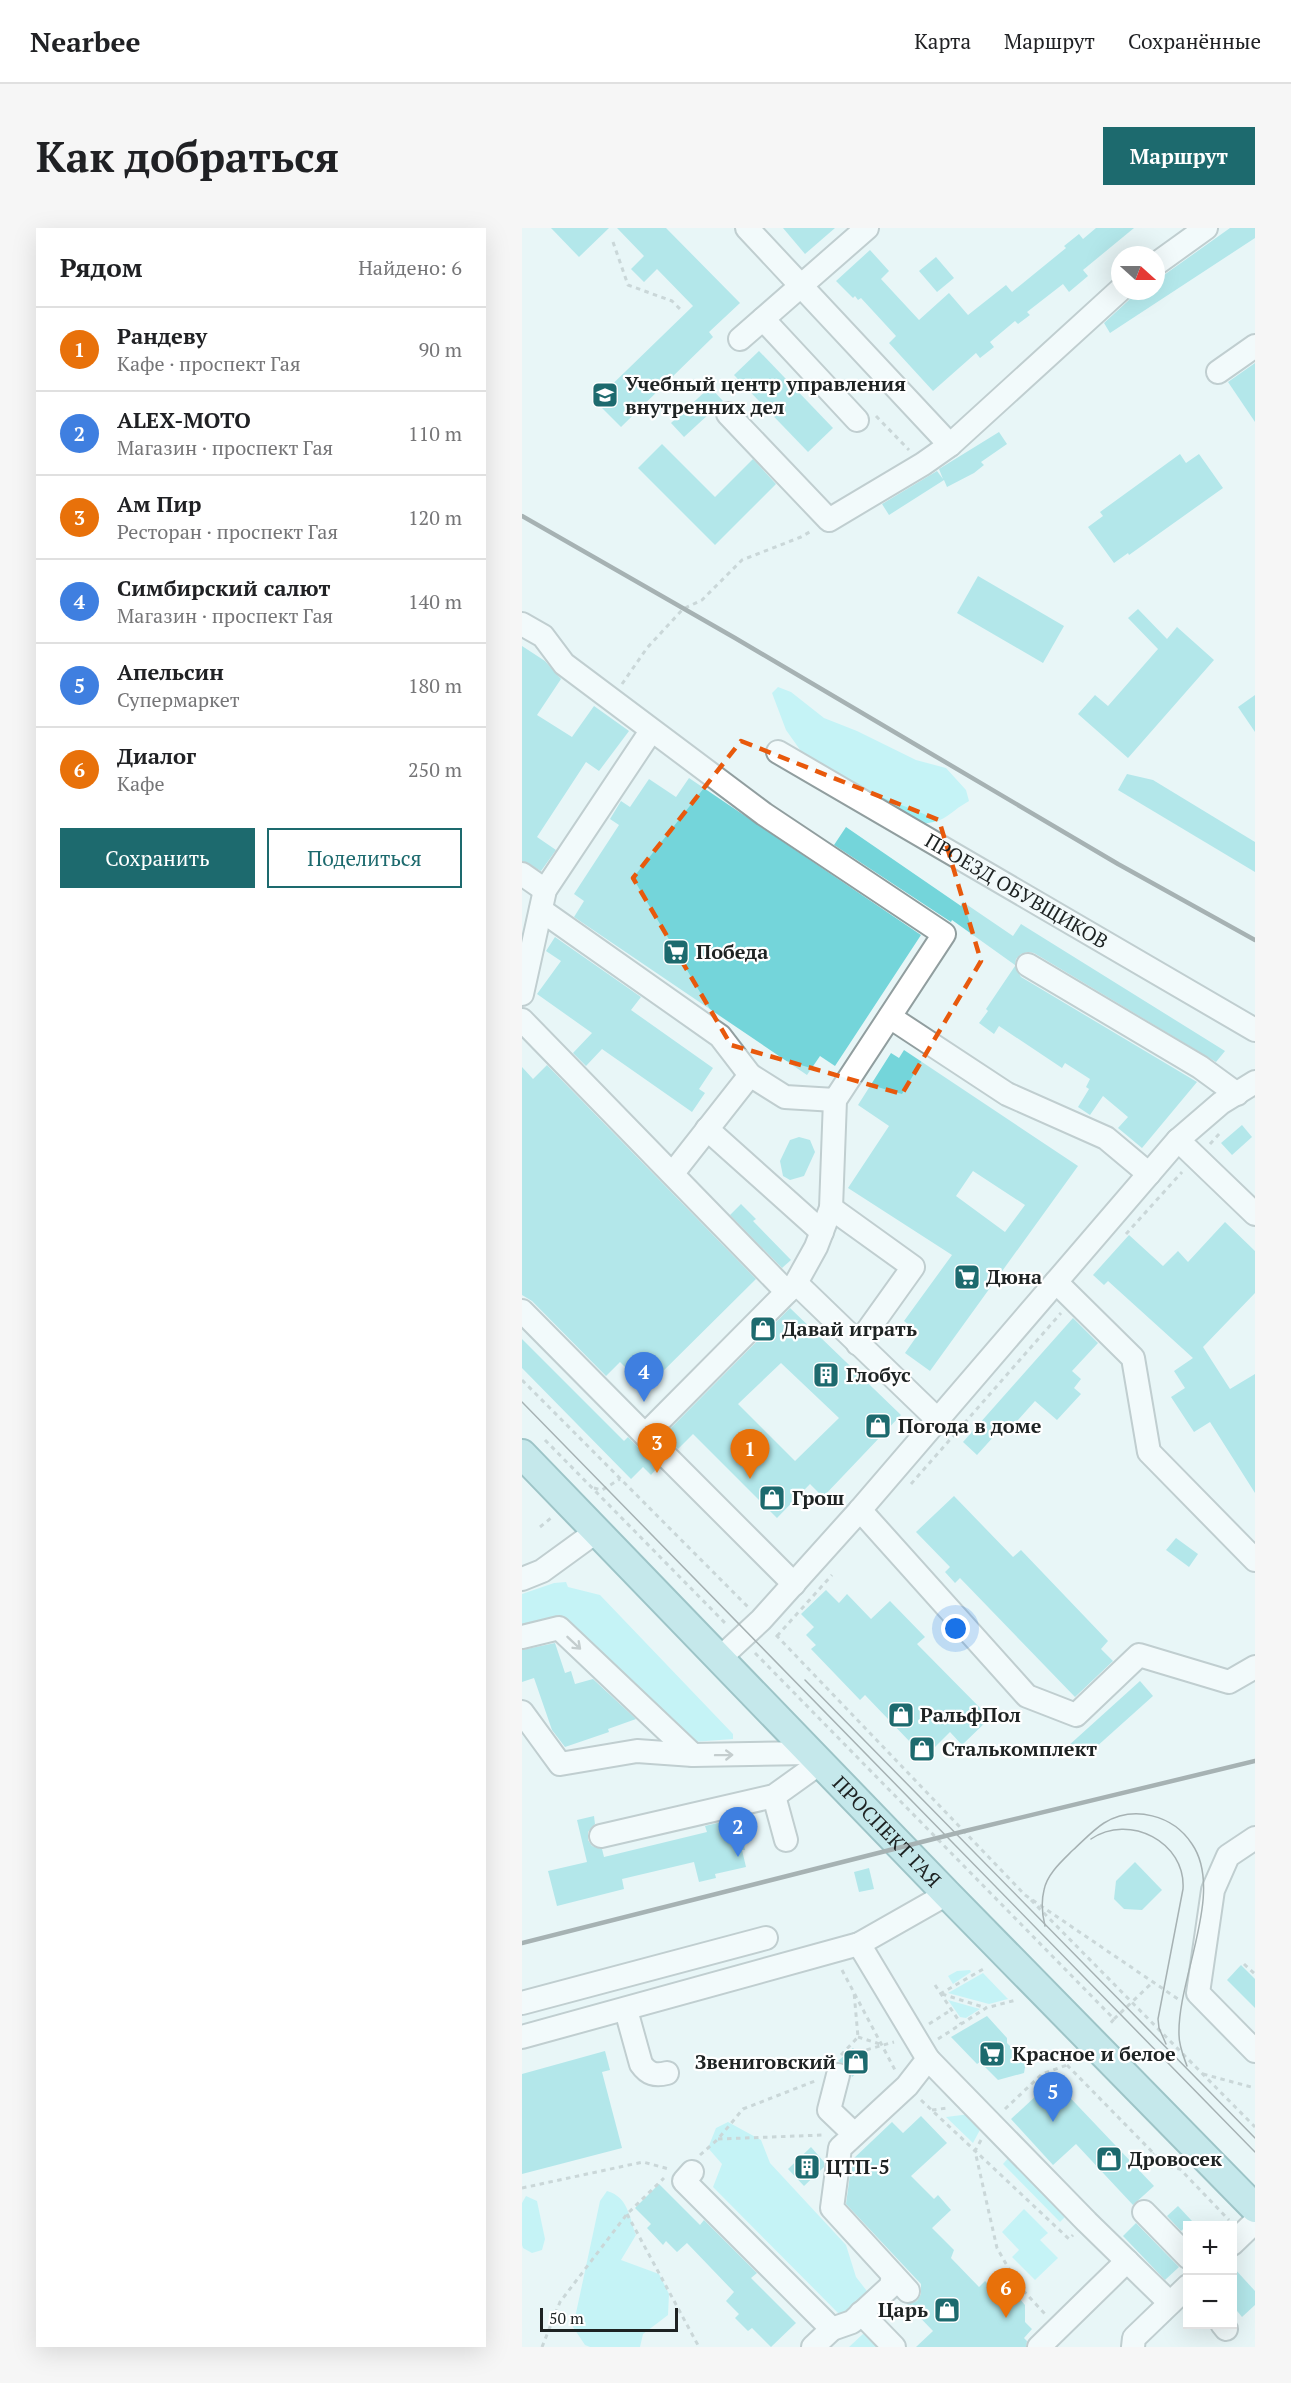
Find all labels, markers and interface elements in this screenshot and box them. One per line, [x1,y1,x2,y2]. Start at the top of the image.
text: Nearbee [30,23,140,60]
text: Карта [914,27,971,55]
text: Маршрут [1004,27,1095,55]
text: Сохранённые [1128,27,1261,55]
button: Маршрут [1103,127,1255,185]
text: Как добраться [36,128,339,184]
north arrow [1111,246,1165,300]
text: Рядом [60,250,143,284]
text: Найдено: 6 [358,254,462,281]
text: Рандеву [117,321,207,350]
text: 1 [74,336,85,363]
text: 90 m [419,336,462,363]
text: Кафе · проспект Гая [117,350,301,377]
place label: Учебный центр управления внутренних дел [625,370,906,420]
school or university icon: Учебный центр управления внутренних дел [590,380,620,410]
text: ALEX-MOTO [117,405,251,434]
text: 2 [74,420,85,447]
text: 110 m [408,420,462,447]
text: Магазин · проспект Гая [117,434,333,461]
text: Ам Пир [117,489,201,518]
text: 3 [74,504,85,531]
text: 120 m [408,504,462,531]
text: Ресторан · проспект Гая [117,518,338,545]
text: Симбирский салют [117,573,330,602]
text: 4 [74,588,85,615]
text: 140 m [408,588,462,615]
text: Магазин · проспект Гая [117,602,333,629]
text: Апельсин [117,657,224,686]
text: 5 [74,672,85,699]
text: 180 m [408,672,462,699]
text: Супермаркет [117,686,240,713]
text: Диалог [117,741,196,770]
text: 6 [74,756,85,783]
text: 250 m [408,756,462,783]
text: Кафе [117,770,165,797]
street label: ПРОЕЗД ОБУВЩИКОВ [920,827,1113,955]
button: Сохранить [60,828,255,888]
button: Поделиться [267,828,462,888]
supermarket icon: Победа [661,937,691,967]
place label: Победа [696,938,768,965]
supermarket icon: Дюна [952,1262,982,1292]
place label: Дюна [986,1263,1042,1290]
shop icon: Давай играть [748,1314,778,1344]
place label: Давай играть [782,1315,917,1342]
pin: 4 [624,1352,664,1402]
building icon: Глобус [811,1360,841,1390]
place label: Глобус [846,1361,911,1388]
shop icon: Погода в доме [863,1411,893,1441]
place label: Погода в доме [898,1412,1042,1439]
pin: 3 [638,1424,676,1473]
pin: 1 [730,1430,770,1479]
shop icon: Грош [757,1483,787,1513]
place label: Грош [792,1484,844,1511]
your location [941,1614,970,1643]
one-way arrow [566,1635,581,1650]
shop icon: РальфПол [886,1700,916,1730]
place label: РальфПол [920,1701,1021,1728]
shop icon: Сталькомплект [907,1734,937,1764]
place label: Сталькомплект [942,1735,1097,1762]
one-way arrow [713,1749,733,1760]
street label: ПРОСПЕКТ ГАЯ [827,1770,947,1893]
pin: 2 [718,1808,758,1857]
supermarket icon: Красное и белое [977,2039,1007,2069]
place label: Красное и белое [1012,2040,1176,2067]
shop icon: Звениговский [841,2047,871,2077]
place label: Звениговский [695,2048,836,2075]
pin: 5 [1034,2072,1072,2122]
shop icon: Дровосек [1094,2144,1124,2174]
place label: Дровосек [1128,2145,1222,2172]
building icon: ЦТП-5 [792,2152,822,2182]
place label: ЦТП-5 [826,2153,890,2180]
map controls [1183,2221,1237,2329]
button: + [1183,2221,1237,2275]
pin: 6 [986,2268,1026,2318]
button: − [1183,2275,1237,2329]
shop icon: Царь [932,2295,962,2325]
place label: Царь [878,2296,928,2323]
scale bar [540,2305,678,2332]
text: 50 m [549,2307,584,2329]

